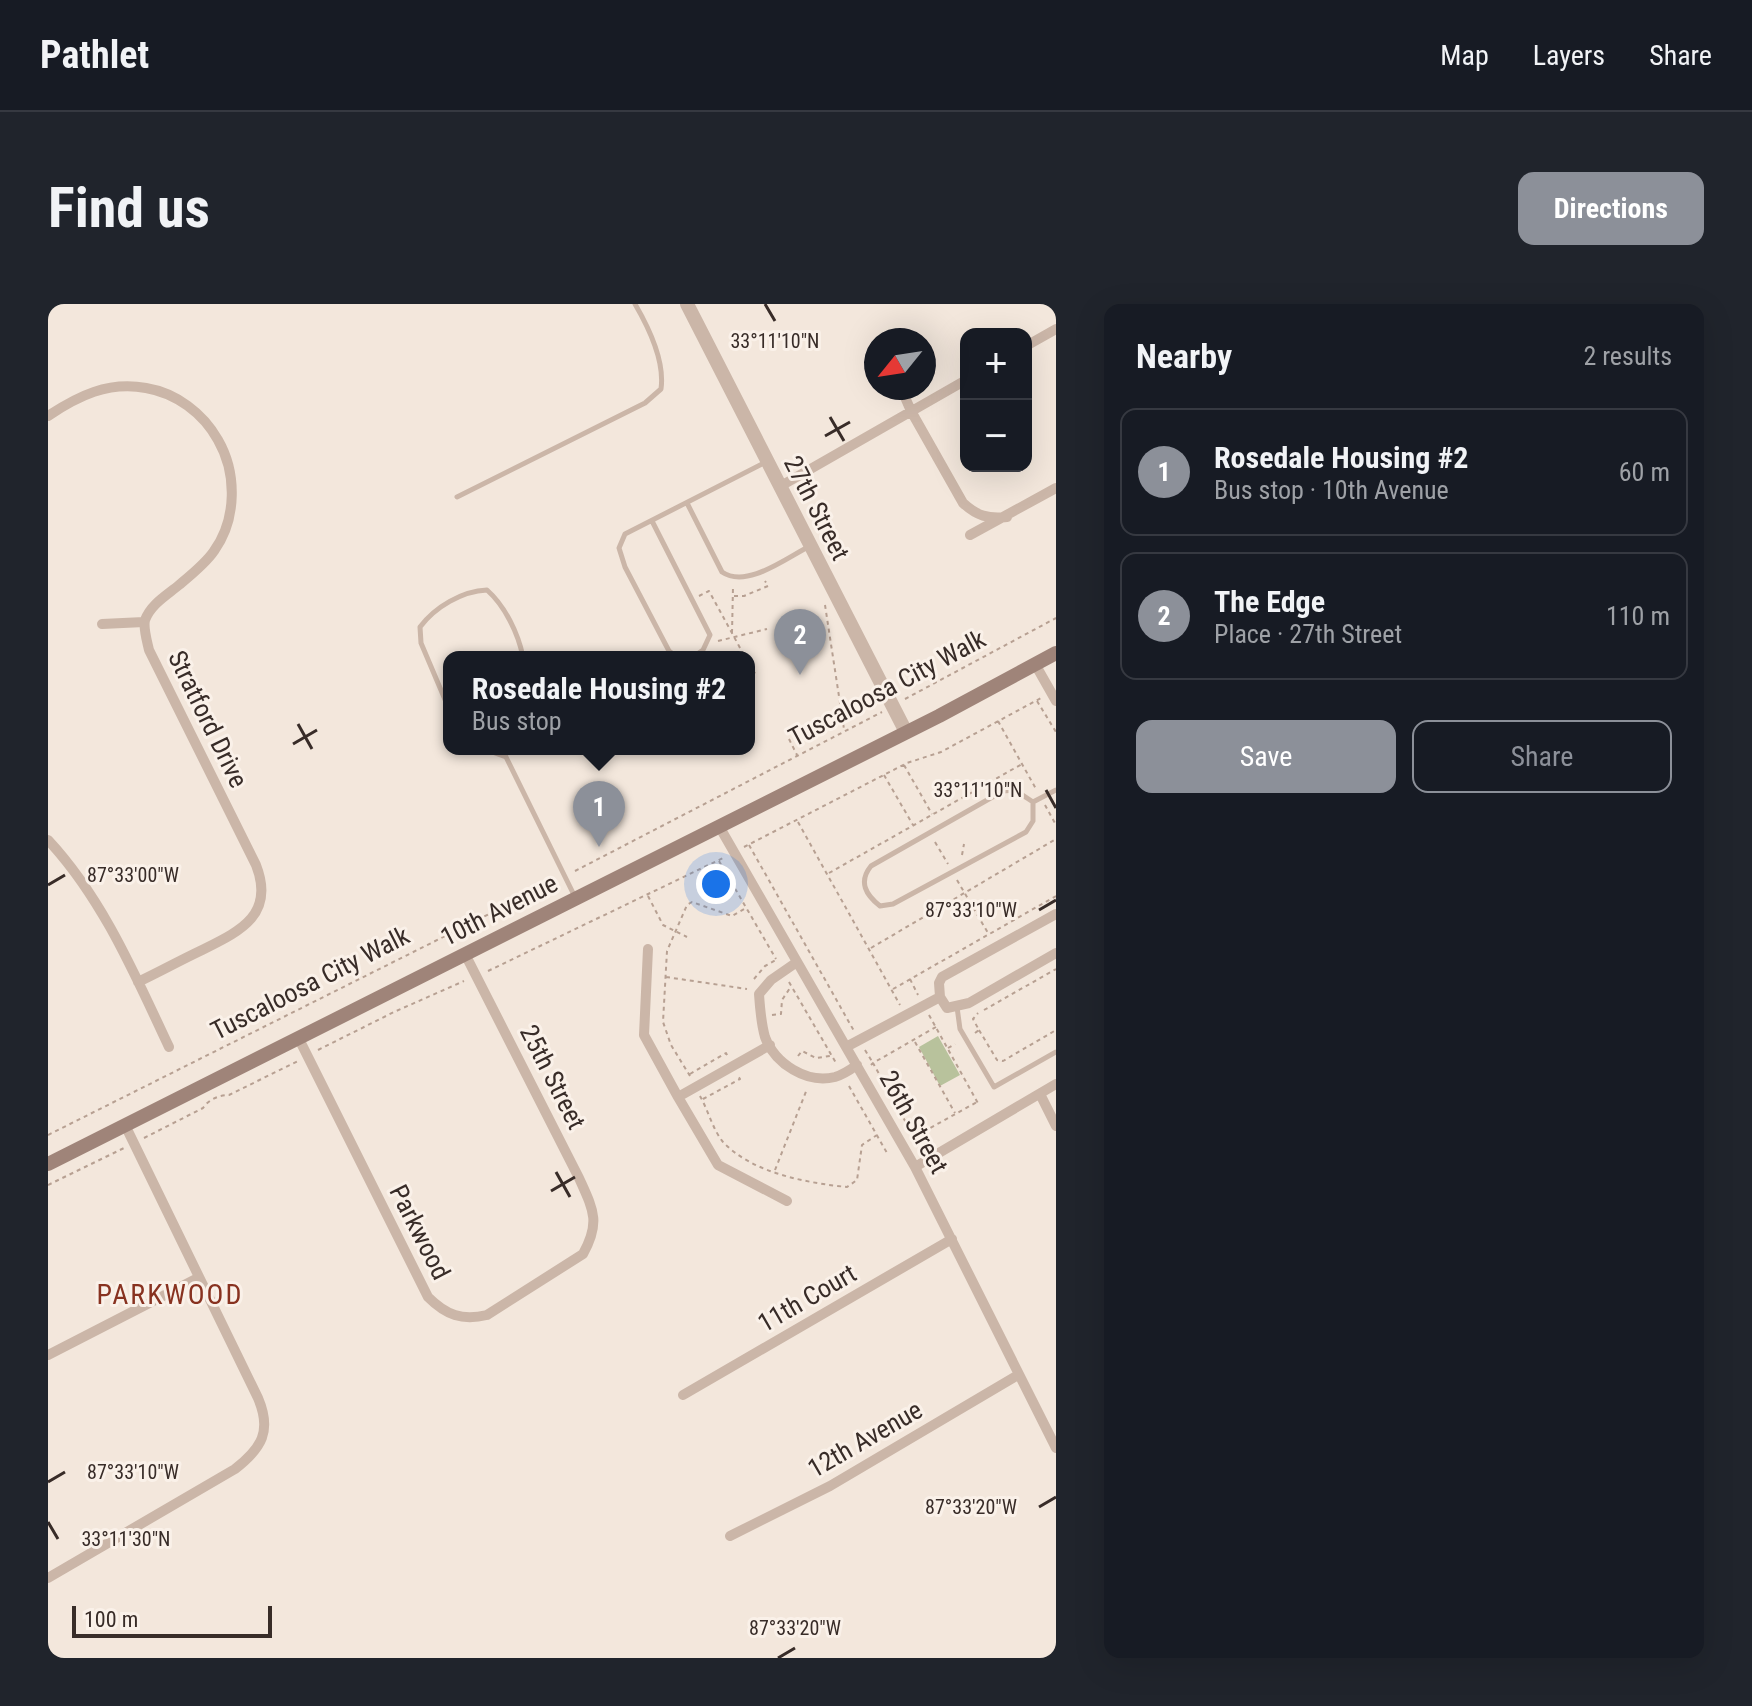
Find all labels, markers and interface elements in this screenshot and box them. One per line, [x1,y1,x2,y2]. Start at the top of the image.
text: Pathlet [40,33,149,77]
text: Map [1440,39,1489,72]
text: Layers [1533,39,1605,72]
text: Share [1649,39,1712,72]
button: Directions [1518,172,1704,245]
text: Find us [48,175,210,241]
north arrow [864,328,936,400]
map controls [960,328,1032,472]
button: + [960,328,1032,400]
text: 33°11'10"N [730,329,820,353]
text: Nearby [1136,336,1232,376]
text: 2 results [1583,341,1672,371]
button: − [960,400,1032,472]
text: Rosedale Housing #2 [1214,440,1468,475]
street label: 27th Street [778,451,856,565]
text: 1 [1157,457,1171,487]
text: 60 m [1619,457,1670,487]
text: Bus stop · 10th Avenue [1214,475,1449,505]
text: The Edge [1214,584,1325,619]
text: 2 [1157,601,1171,631]
text: 110 m [1606,601,1670,631]
pin: 2 [774,609,826,675]
text: Place · 27th Street [1214,619,1402,649]
street label: Tuscaloosa City Walk [784,623,991,752]
street label: Stratford Drive [162,646,254,792]
popup [443,651,755,755]
text: Rosedale Housing #2 [472,671,726,706]
text: Bus stop [472,706,562,736]
button: Save [1136,720,1396,793]
button: Share [1412,720,1672,793]
text: 33°11'10"N [933,778,1023,802]
pin: 1 [573,781,625,847]
text: 87°33'00"W [87,863,179,887]
your location [696,864,736,904]
street label: 10th Avenue [436,868,562,952]
text: 87°33'10"W [925,898,1017,922]
street label: Tuscaloosa City Walk [206,920,414,1046]
street label: 25th Street [514,1020,592,1134]
street label: 26th Street [874,1065,954,1179]
street label: Parkwood [383,1180,457,1284]
street label: 11th Court [753,1258,861,1338]
district label: PARKWOOD [97,1278,243,1311]
street label: 12th Avenue [803,1394,927,1484]
text: 87°33'10"W [87,1460,179,1484]
text: 87°33'20"W [925,1495,1017,1519]
text: 33°11'30"N [81,1527,171,1551]
scale bar [72,1602,272,1638]
text: 100 m [84,1607,138,1632]
text: 87°33'20"W [749,1616,841,1640]

